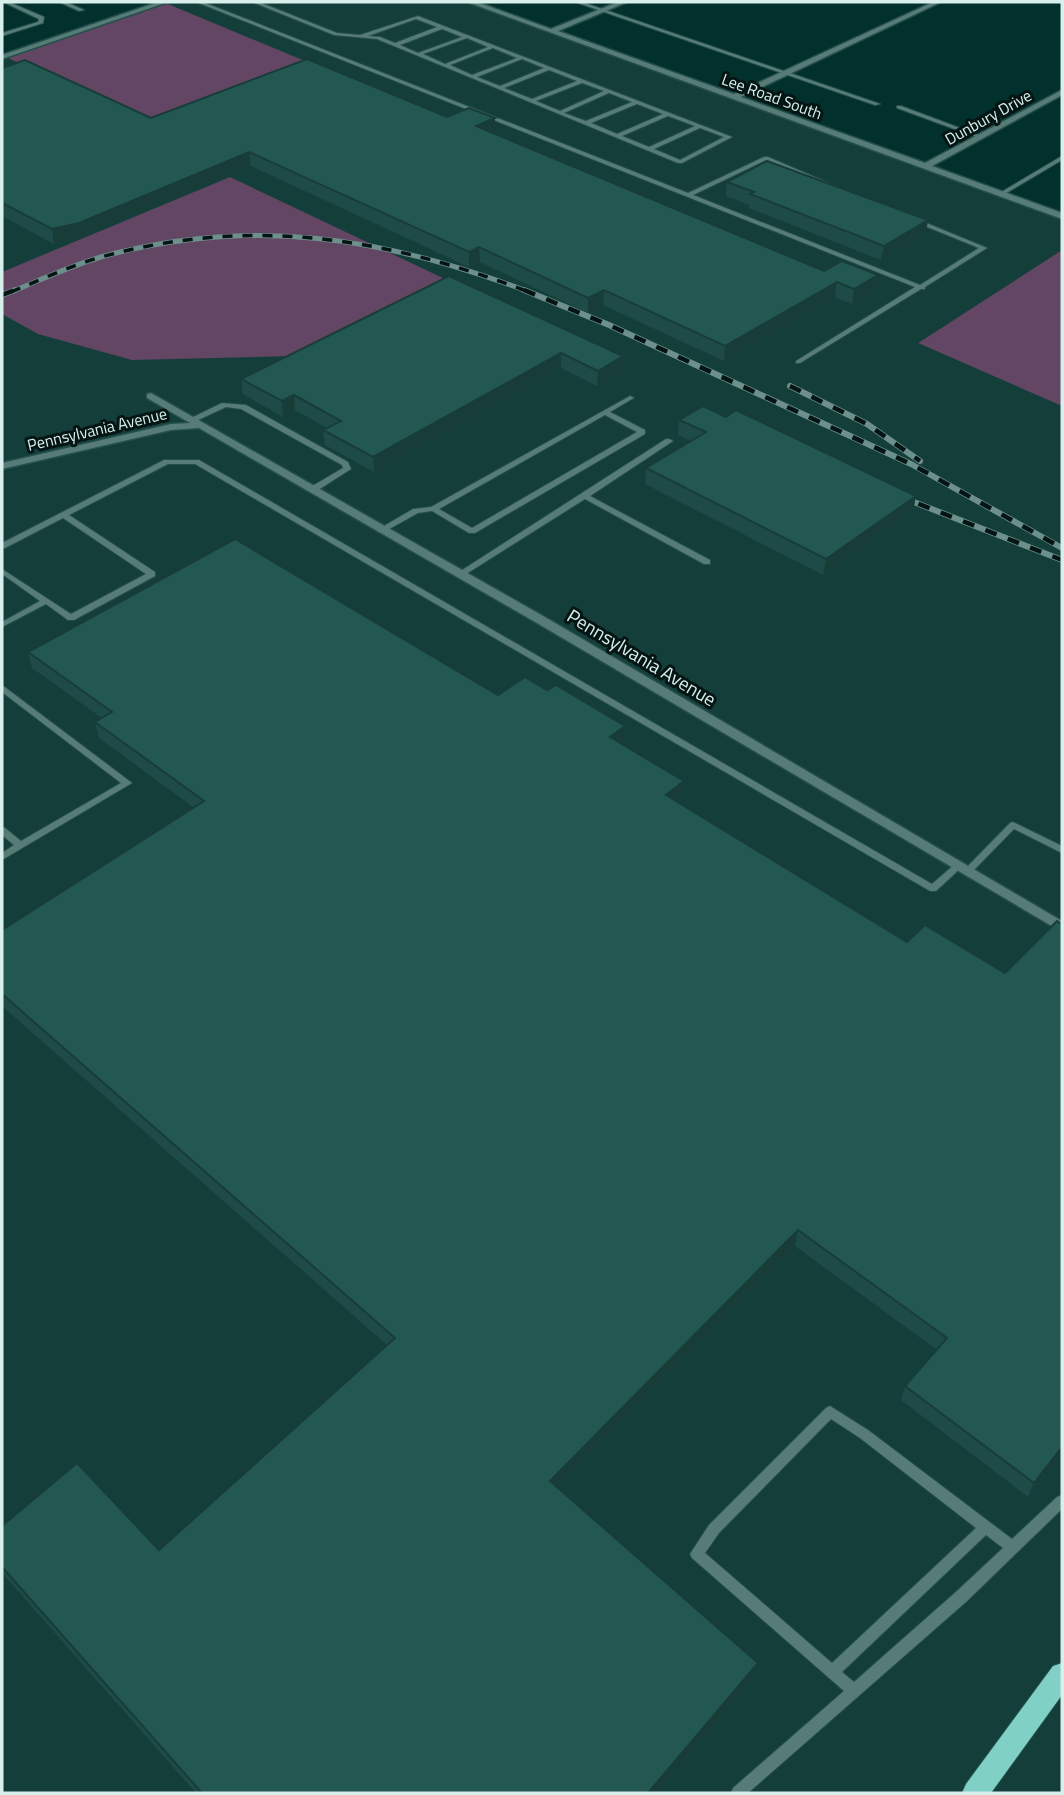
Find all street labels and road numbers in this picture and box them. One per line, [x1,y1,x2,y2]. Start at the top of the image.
street label: Lee Road South [718,67,826,125]
street label: Dunbury Drive [940,83,1036,151]
street label: Pennsylvania Avenue [25,401,169,457]
street label: Pennsylvania Avenue [562,601,722,713]

